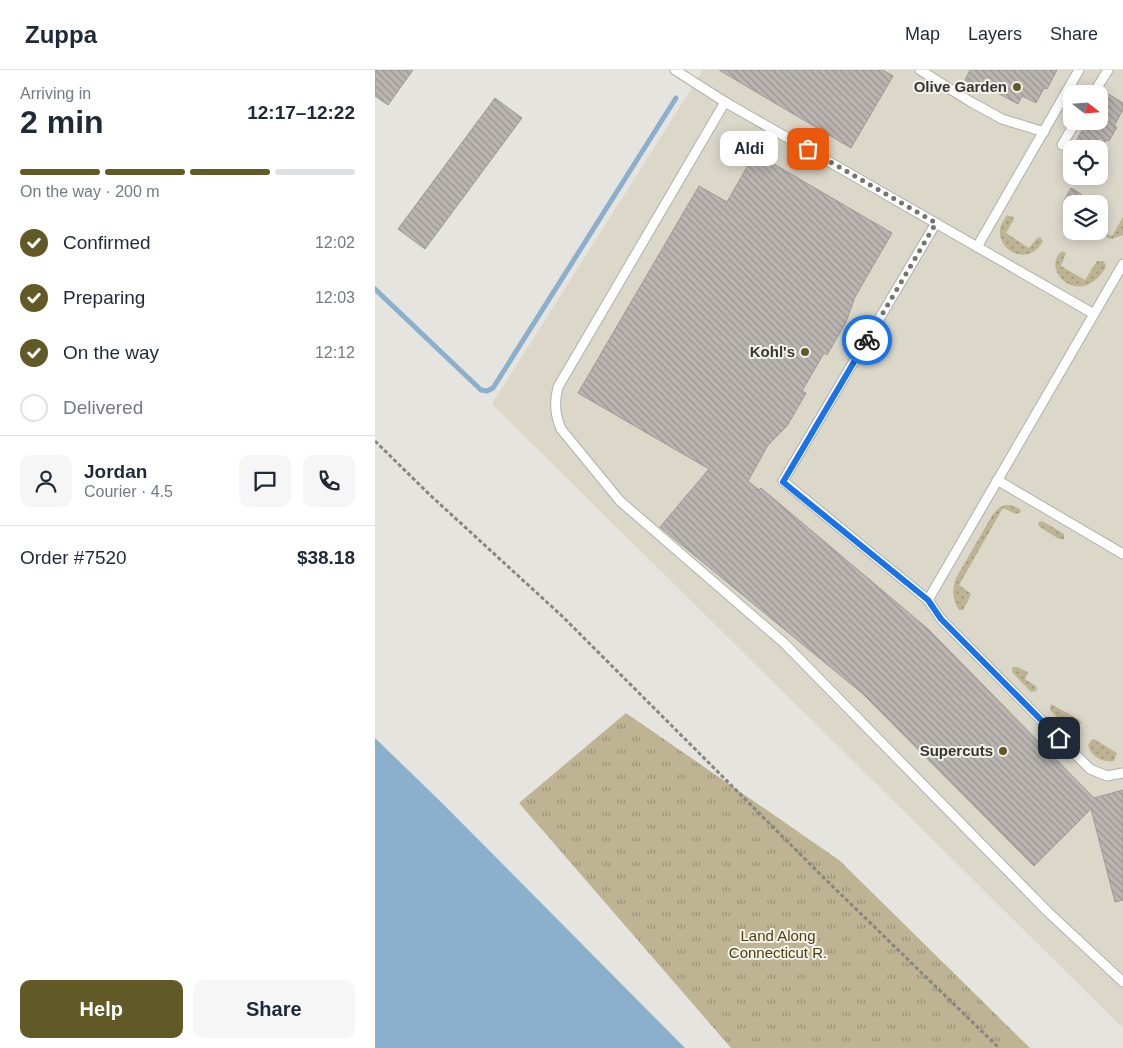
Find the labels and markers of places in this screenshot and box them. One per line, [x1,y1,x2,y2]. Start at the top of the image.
place label: Olive Garden [914,78,1007,95]
marker: Olive Garden [1011,81,1023,93]
pin [787,128,829,170]
callout: Aldi [721,132,778,166]
place label: Kohl's [750,343,795,360]
marker: Kohl's [799,346,811,358]
pin [1038,717,1080,759]
place label: Supercuts [920,742,993,759]
marker: Supercuts [997,745,1009,757]

